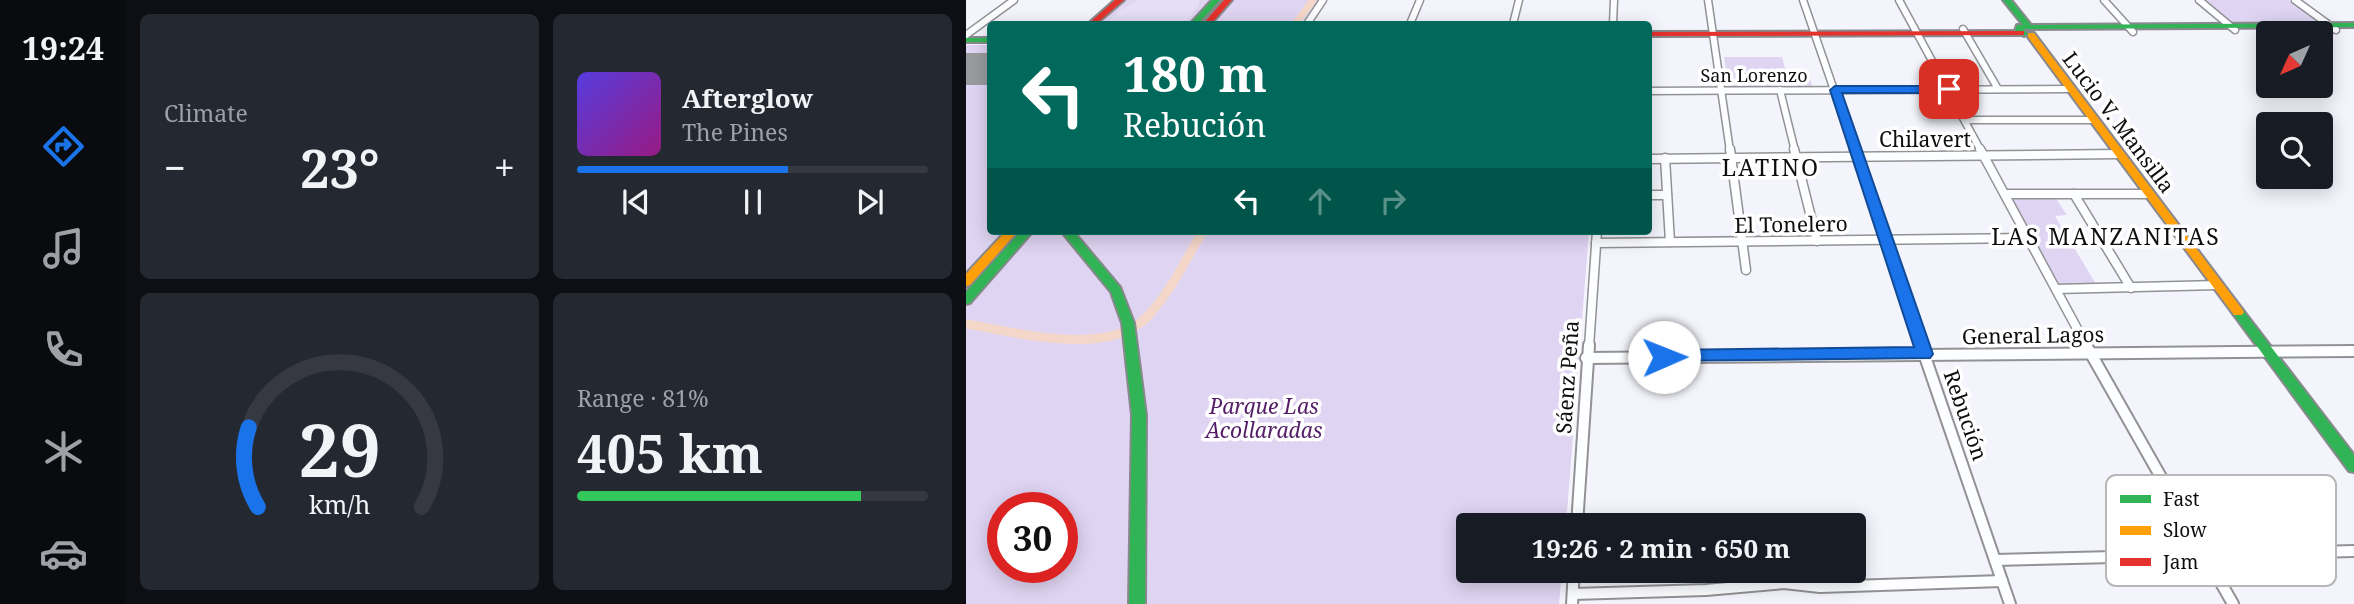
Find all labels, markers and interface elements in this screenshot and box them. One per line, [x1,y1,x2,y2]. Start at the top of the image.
north arrow [2256,21,2333,98]
map controls [2256,21,2333,189]
text: 19:24 [22,26,104,69]
text: 180 m [1123,40,1267,106]
street label: Lucio V. Mansilla [2057,46,2181,198]
icon: left [1008,49,1099,140]
pin [1919,59,1979,119]
street label: San Lorenzo [1700,63,1808,87]
icon: arrive [1930,70,1968,108]
text: Afterglow [682,80,813,116]
text: Climate [164,97,248,129]
text: Rebución [1123,103,1266,146]
button: search [2256,112,2333,189]
text: The Pines [682,116,788,148]
icon: directions [39,122,88,171]
street label: Chilavert [1879,125,1971,153]
text: 23° [300,132,380,203]
text: − [164,141,186,193]
text: + [494,141,515,193]
district label: LATINO [1722,151,1820,183]
icon: left [1228,182,1266,220]
icon: ahead [1301,182,1339,220]
icon: right [1374,182,1412,220]
icon: previous [617,183,655,221]
icon: pause [734,183,772,221]
icon: next [851,183,889,221]
street label: El Tonelero [1734,209,1848,239]
district label: LAS MANZANITAS [1991,220,2221,252]
icon: music [39,224,88,273]
street label: Sáenz Peña [1549,319,1585,435]
position arrow [1627,320,1701,394]
street label: General Lagos [1962,320,2104,350]
icon: phone [39,325,88,374]
street label: Rebución [1937,366,1995,464]
text: Range · 81% [577,382,709,414]
park label: Parque Las Acollaradas [1203,392,1323,444]
text: 29 [298,400,381,499]
text: 405 km [577,417,763,488]
icon: climate [39,427,88,476]
legend [2106,475,2336,586]
text: Fast [2163,486,2200,512]
text: km/h [309,487,370,521]
speed limit sign: 30 [987,492,1078,583]
text: Slow [2163,517,2207,543]
icon: car [39,529,88,578]
text: 19:26 · 2 min · 650 m [1531,530,1791,566]
text: Jam [2162,549,2198,575]

